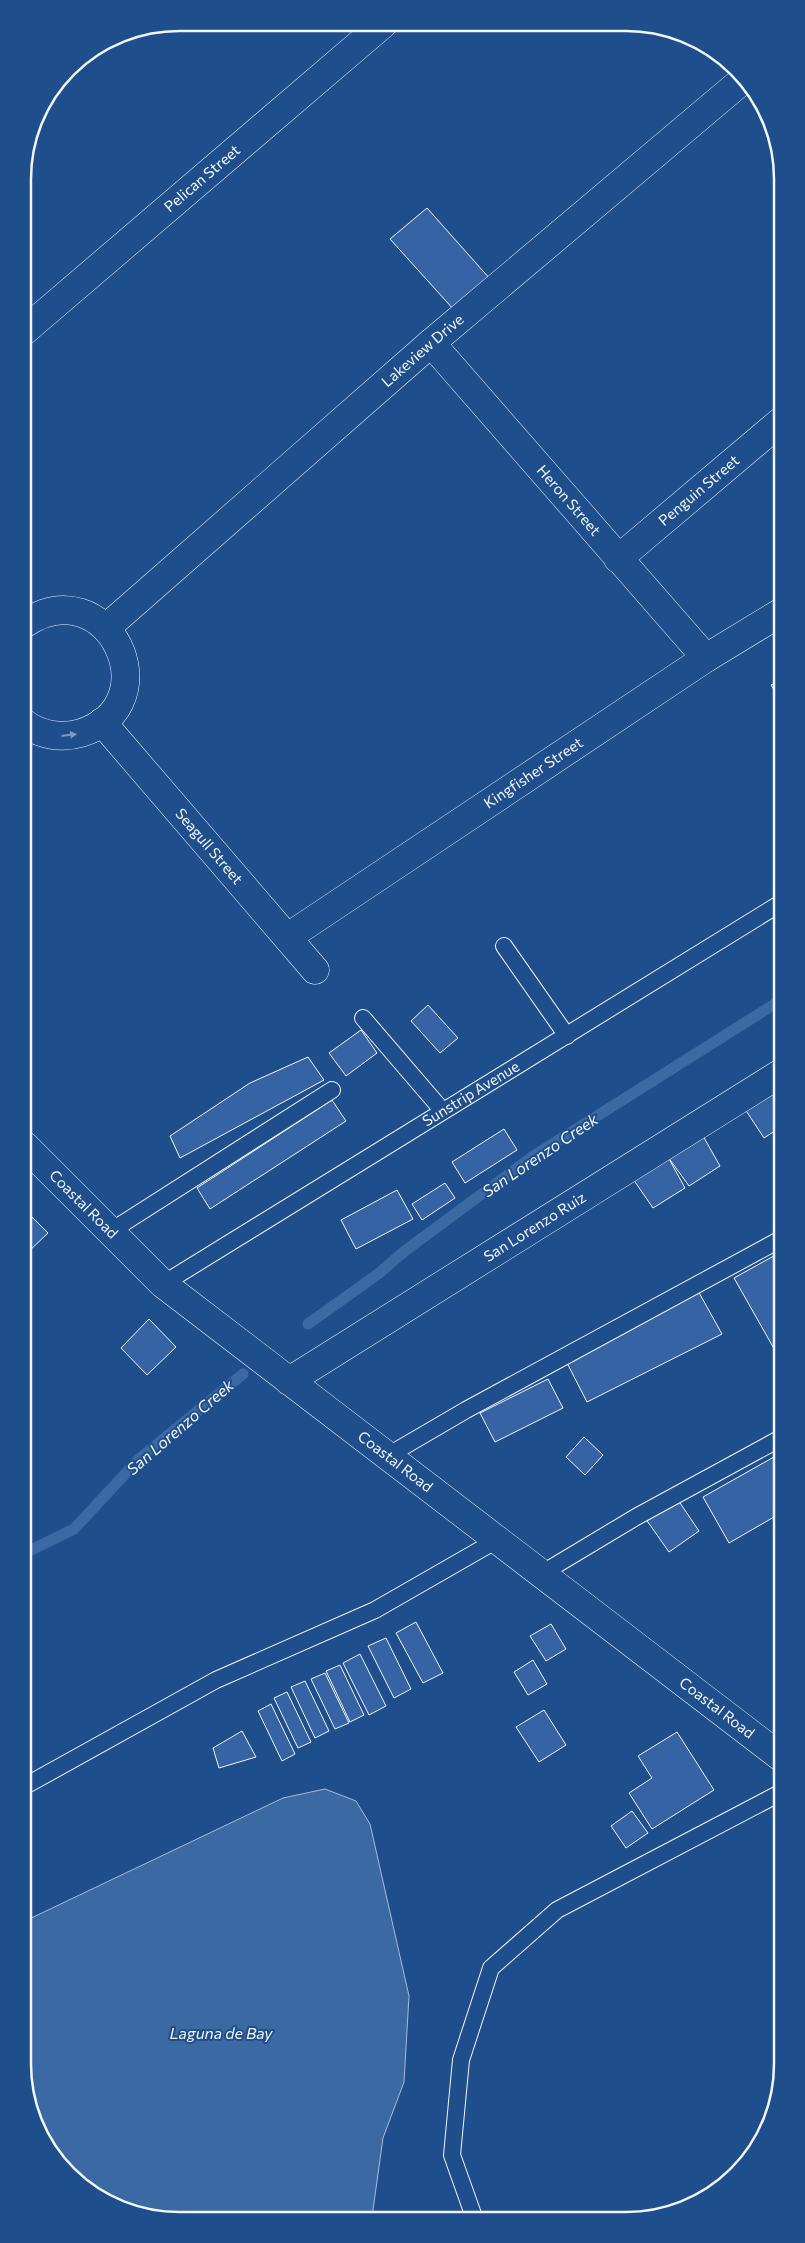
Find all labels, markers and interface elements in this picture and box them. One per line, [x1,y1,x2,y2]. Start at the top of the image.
street label: Pelican Street [160,140,243,215]
street label: Lakeview Drive [377,310,467,390]
street label: Penguin Street [654,451,742,529]
street label: Heron Street [534,461,605,539]
one-way arrow [62,731,78,739]
street label: Kingfisher Street [480,733,586,812]
street label: Seagull Street [172,804,247,887]
street label: Sunstrip Avenue [419,1056,522,1130]
water label: San Lorenzo Creek [478,1109,602,1200]
street label: Coastal Road [46,1166,122,1242]
street label: San Lorenzo Ruiz [480,1188,589,1265]
water label: San Lorenzo Creek [122,1375,237,1478]
street label: Coastal Road [355,1427,437,1495]
street label: Coastal Road [676,1673,758,1742]
water label: Laguna de Bay [169,2023,273,2042]

